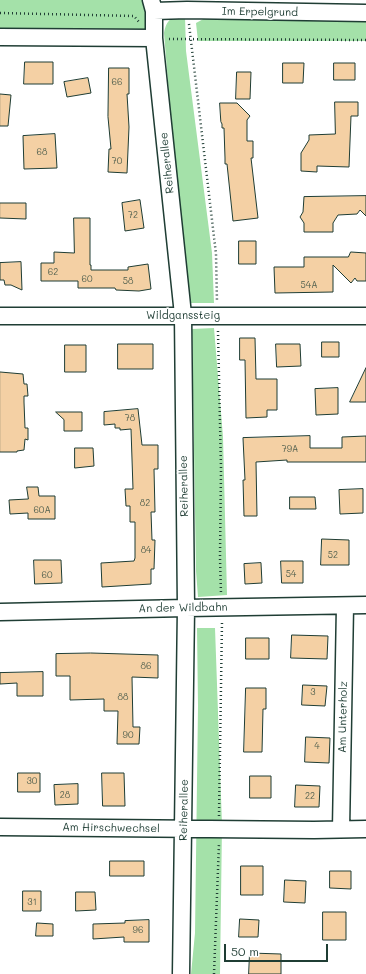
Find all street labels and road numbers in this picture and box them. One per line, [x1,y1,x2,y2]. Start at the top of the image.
street label: Im Erpelgrund [222,5,298,19]
street label: Reiherallee [157,132,177,194]
street label: Wildganssteig [146,309,220,323]
street label: Reiherallee [177,455,191,517]
street label: An der Wildbahn [138,601,228,615]
street label: Am Unterholz [336,681,350,753]
street label: Reiherallee [177,779,191,841]
street label: Am Hirschwechsel [62,821,160,835]

